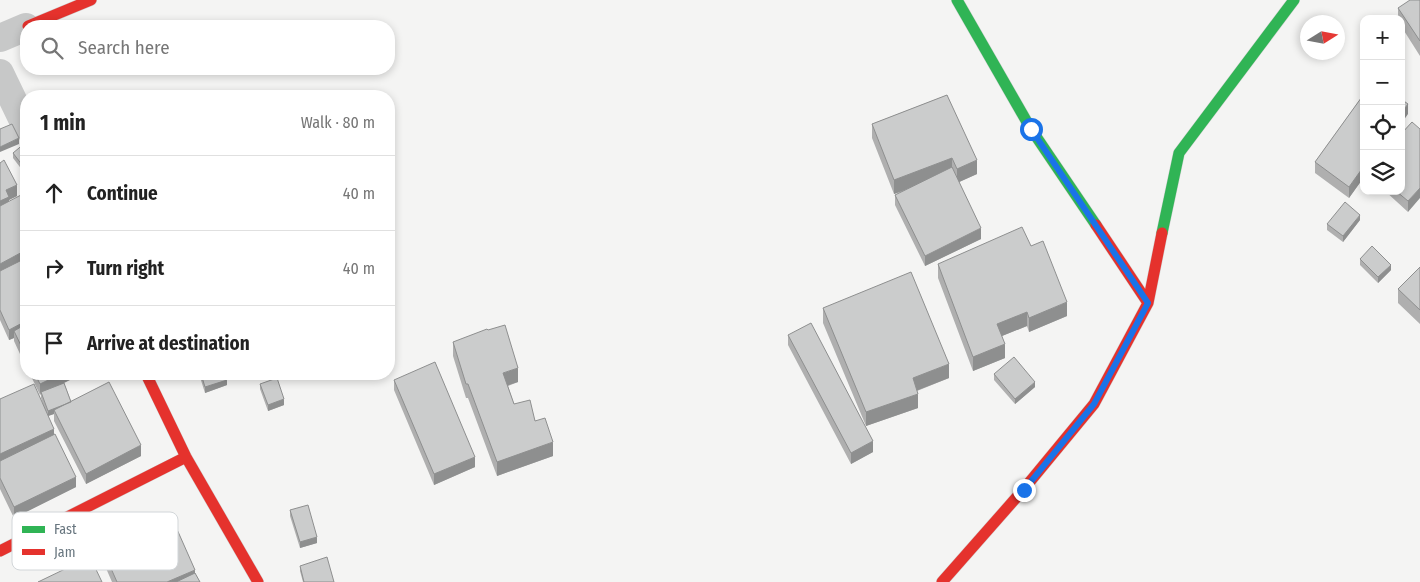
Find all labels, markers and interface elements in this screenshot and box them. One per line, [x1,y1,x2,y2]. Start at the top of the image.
north arrow [1300,15,1345,60]
map controls [1360,15,1405,195]
button: + [1360,15,1405,60]
search box [20,20,395,75]
icon: search [38,34,66,62]
text: Search here [78,36,170,59]
button: − [1360,60,1405,105]
button: locate [1360,105,1405,150]
text: 1 min [40,110,86,136]
text: Walk · 80 m [301,113,375,132]
route start [1020,118,1043,141]
button: layers [1360,150,1405,195]
icon: ahead [40,179,68,207]
text: Continue [87,182,158,205]
text: 40 m [343,184,375,203]
icon: right [40,254,68,282]
text: Turn right [87,257,164,280]
text: 40 m [343,259,375,278]
icon: arrive [40,329,68,357]
text: Arrive at destination [87,332,250,355]
route end [1013,479,1036,502]
legend [12,512,178,570]
text: Fast [54,521,77,538]
text: Jam [54,544,75,561]

